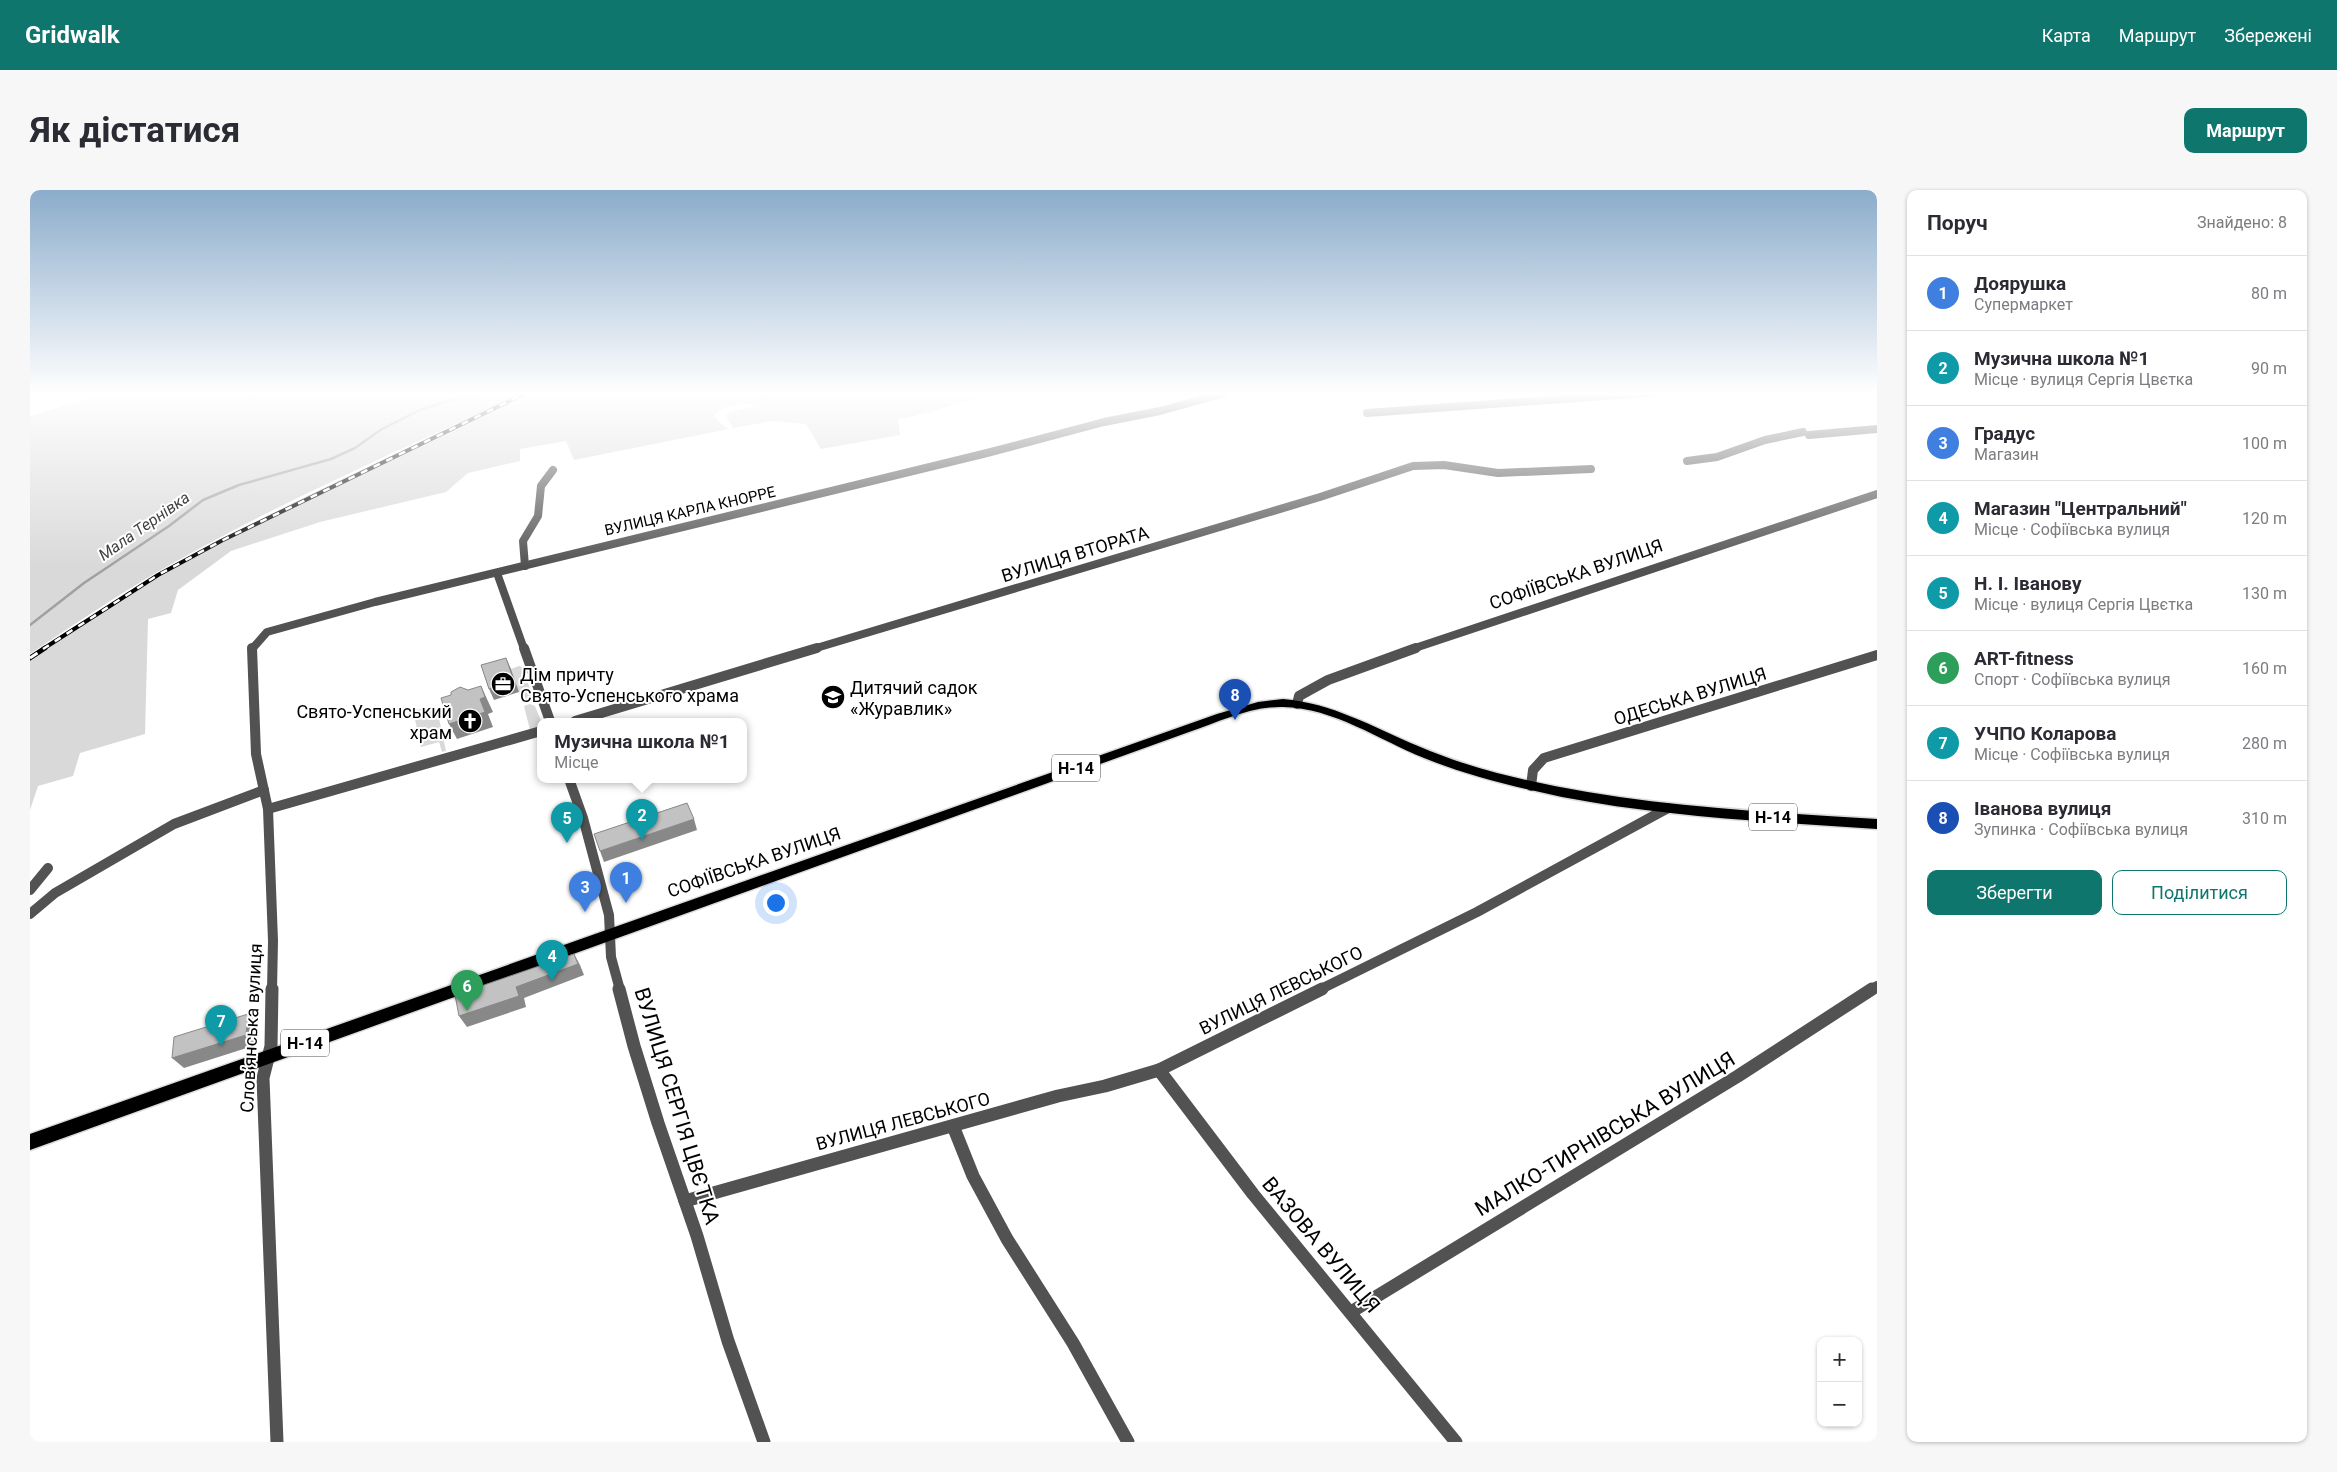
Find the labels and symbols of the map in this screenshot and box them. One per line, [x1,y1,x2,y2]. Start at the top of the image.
street label: ВУЛИЦЯ КАРЛА КНОРРЕ [603,482,778,539]
water label: Мала Тернівка [95,488,193,564]
street label: ВУЛИЦЯ ВТОРАТА [999,522,1151,586]
street label: СОФІЇВСЬКА ВУЛИЦЯ [1487,534,1665,614]
street label: ОДЕСЬКА ВУЛИЦЯ [1611,663,1769,729]
place label: Дім причту Свято-Успенського храма [520,664,739,706]
office icon: Дім причту Свято-Успенського храма [490,671,516,697]
place label: Дитячий садок «Журавлик» [850,677,978,719]
pin: 8 [1219,679,1251,720]
school or university icon: Дитячий садок «Журавлик» [820,684,846,710]
place label: Свято-Успенський храм [296,701,452,743]
church icon: Свято-Успенський храм [457,708,483,734]
road number: Н-14 [1052,754,1100,782]
pin: 2 [626,799,658,840]
pin: 5 [551,802,583,843]
road number: Н-14 [1749,804,1797,830]
street label: СОФІЇВСЬКА ВУЛИЦЯ [665,822,843,902]
pin: 1 [610,862,642,903]
pin: 3 [569,871,601,912]
your location [763,890,789,916]
pin: 4 [536,940,568,981]
street label: ВУЛИЦЯ ЛЕВСЬКОГО [1196,941,1366,1039]
street label: Словʼянська вулиця [236,943,266,1113]
pin: 6 [451,970,483,1011]
street label: ВУЛИЦЯ СЕРГІЯ ЦВЄТКА [629,985,725,1228]
pin: 7 [205,1005,237,1046]
road number: Н-14 [281,1030,329,1056]
street label: МАЛКО-ТИРНІВСЬКА ВУЛИЦЯ [1471,1047,1739,1221]
street label: ВУЛИЦЯ ЛЕВСЬКОГО [814,1088,992,1154]
street label: ВАЗОВА ВУЛИЦЯ [1257,1172,1385,1318]

